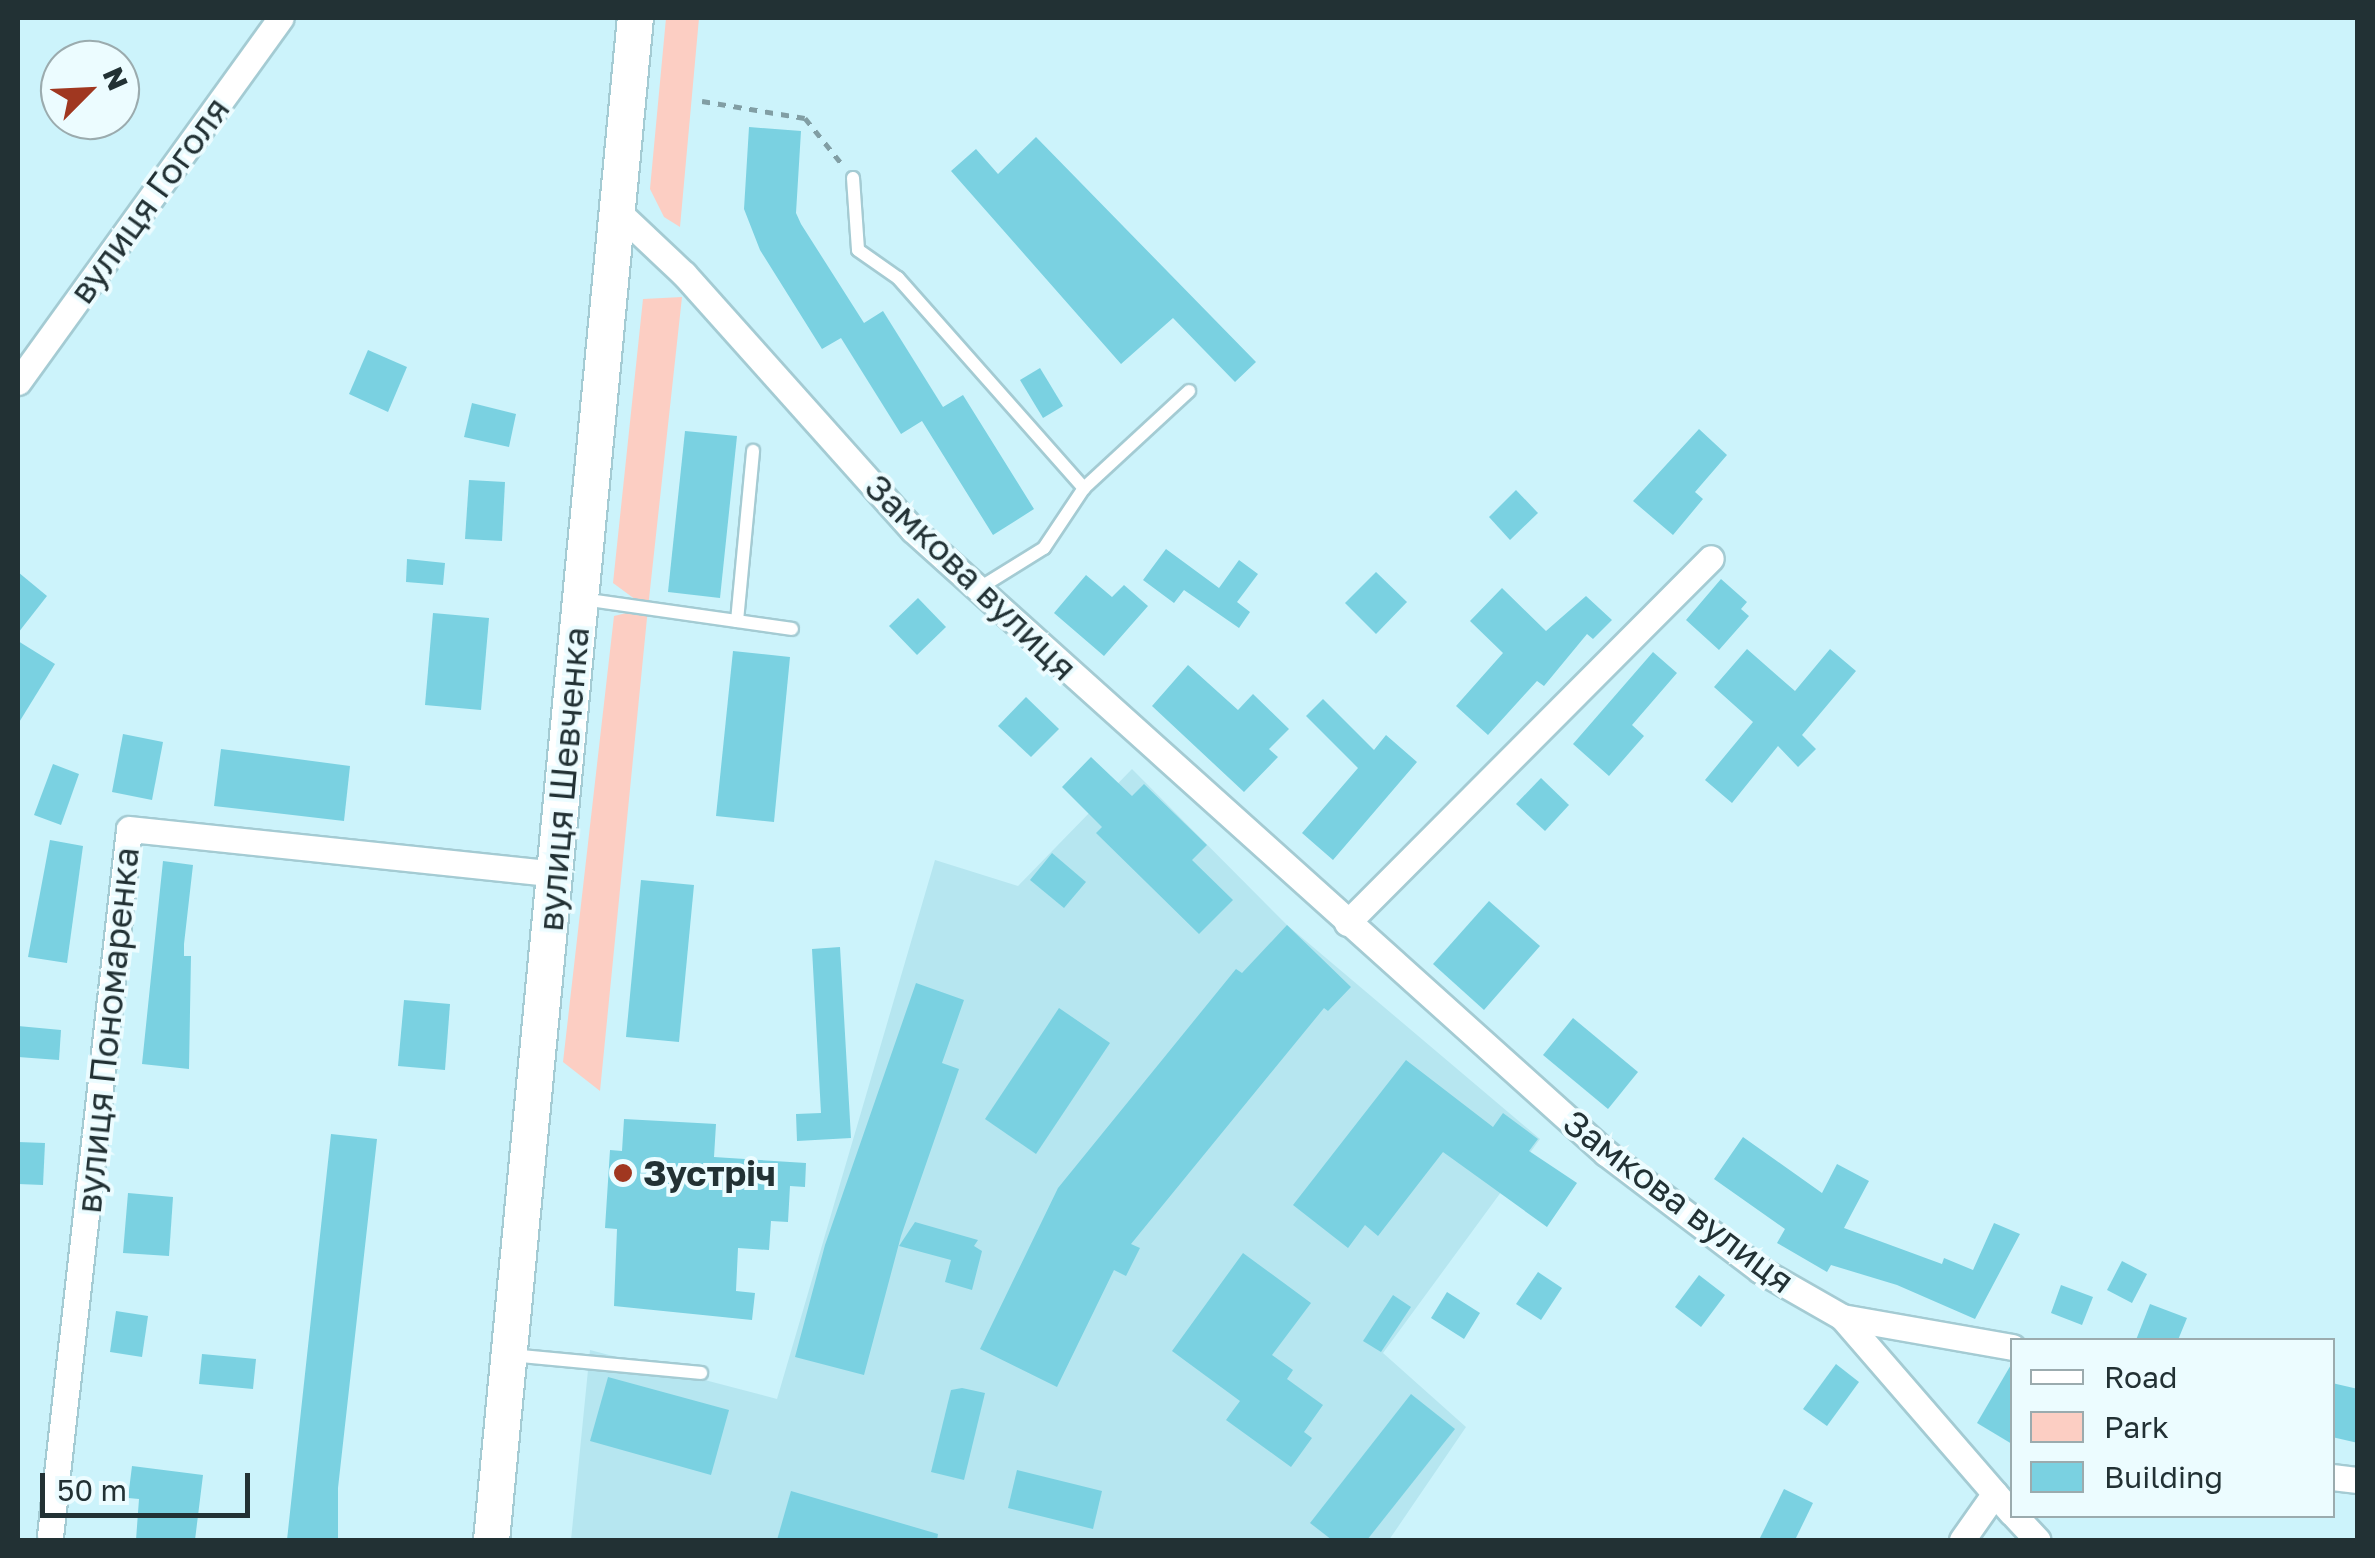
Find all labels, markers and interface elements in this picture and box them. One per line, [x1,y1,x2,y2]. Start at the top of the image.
north arrow [40,40,140,140]
text: N [97,62,135,95]
street label: вулиця Гоголя [60,89,238,311]
street label: Замкова вулиця [856,465,1086,689]
street label: вулиця Шевченка [529,625,597,933]
street label: вулиця Пономаренка [67,845,147,1215]
street label: Замкова вулиця [1555,1101,1803,1301]
place label: Зустріч [643,1152,776,1194]
marker: Зустріч [612,1162,634,1184]
legend [2010,1338,2335,1518]
text: Road [2104,1359,2178,1395]
text: Park [2104,1409,2169,1445]
scale bar [45,1453,255,1515]
text: Building [2104,1459,2223,1495]
text: 50 m [57,1472,127,1508]

